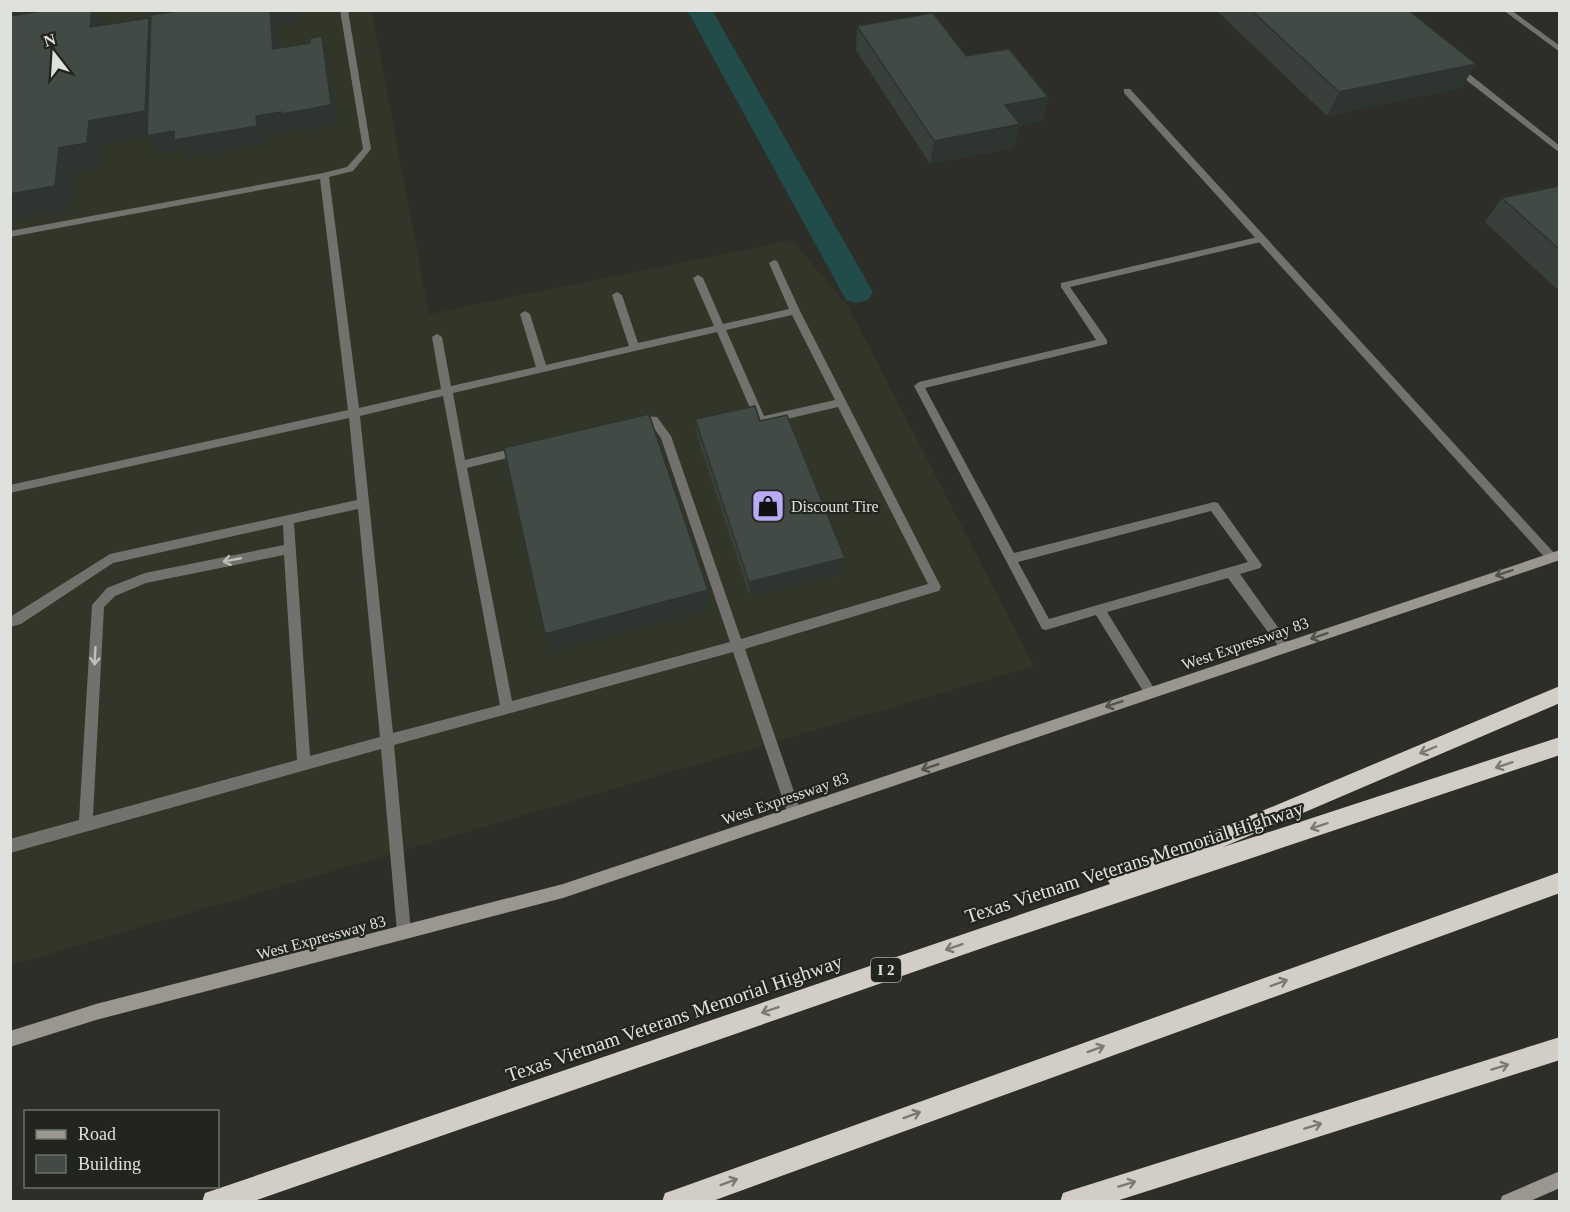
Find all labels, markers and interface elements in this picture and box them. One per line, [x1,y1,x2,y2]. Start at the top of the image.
north arrow [24,24,84,84]
text: N [42,30,58,50]
shop icon: Discount Tire [750,488,786,524]
place label: Discount Tire [791,498,879,515]
one-way arrow [223,555,242,566]
one-way arrow [1495,568,1514,579]
street label: West Expressway 83 [1180,614,1311,674]
one-way arrow [1310,631,1329,642]
one-way arrow [90,646,101,666]
one-way arrow [1106,700,1124,711]
one-way arrow [1420,745,1438,756]
one-way arrow [1495,760,1514,771]
one-way arrow [921,762,940,773]
street label: West Expressway 83 [720,769,851,829]
street label: Texas Vietnam Veterans Memorial Highway [962,797,1306,928]
one-way arrow [1310,821,1329,832]
street label: West Expressway 83 [255,912,388,964]
one-way arrow [945,942,964,953]
street label: Texas Vietnam Veterans Memorial Highway [503,950,845,1087]
road number: I 2 [871,958,901,982]
one-way arrow [1269,977,1288,988]
one-way arrow [761,1006,780,1017]
one-way arrow [1086,1043,1105,1054]
one-way arrow [1490,1061,1509,1072]
one-way arrow [902,1109,921,1120]
legend [24,1110,219,1188]
one-way arrow [1303,1119,1322,1130]
text: Road [78,1124,116,1144]
text: Building [78,1154,141,1174]
one-way arrow [719,1175,738,1186]
one-way arrow [1117,1178,1136,1189]

